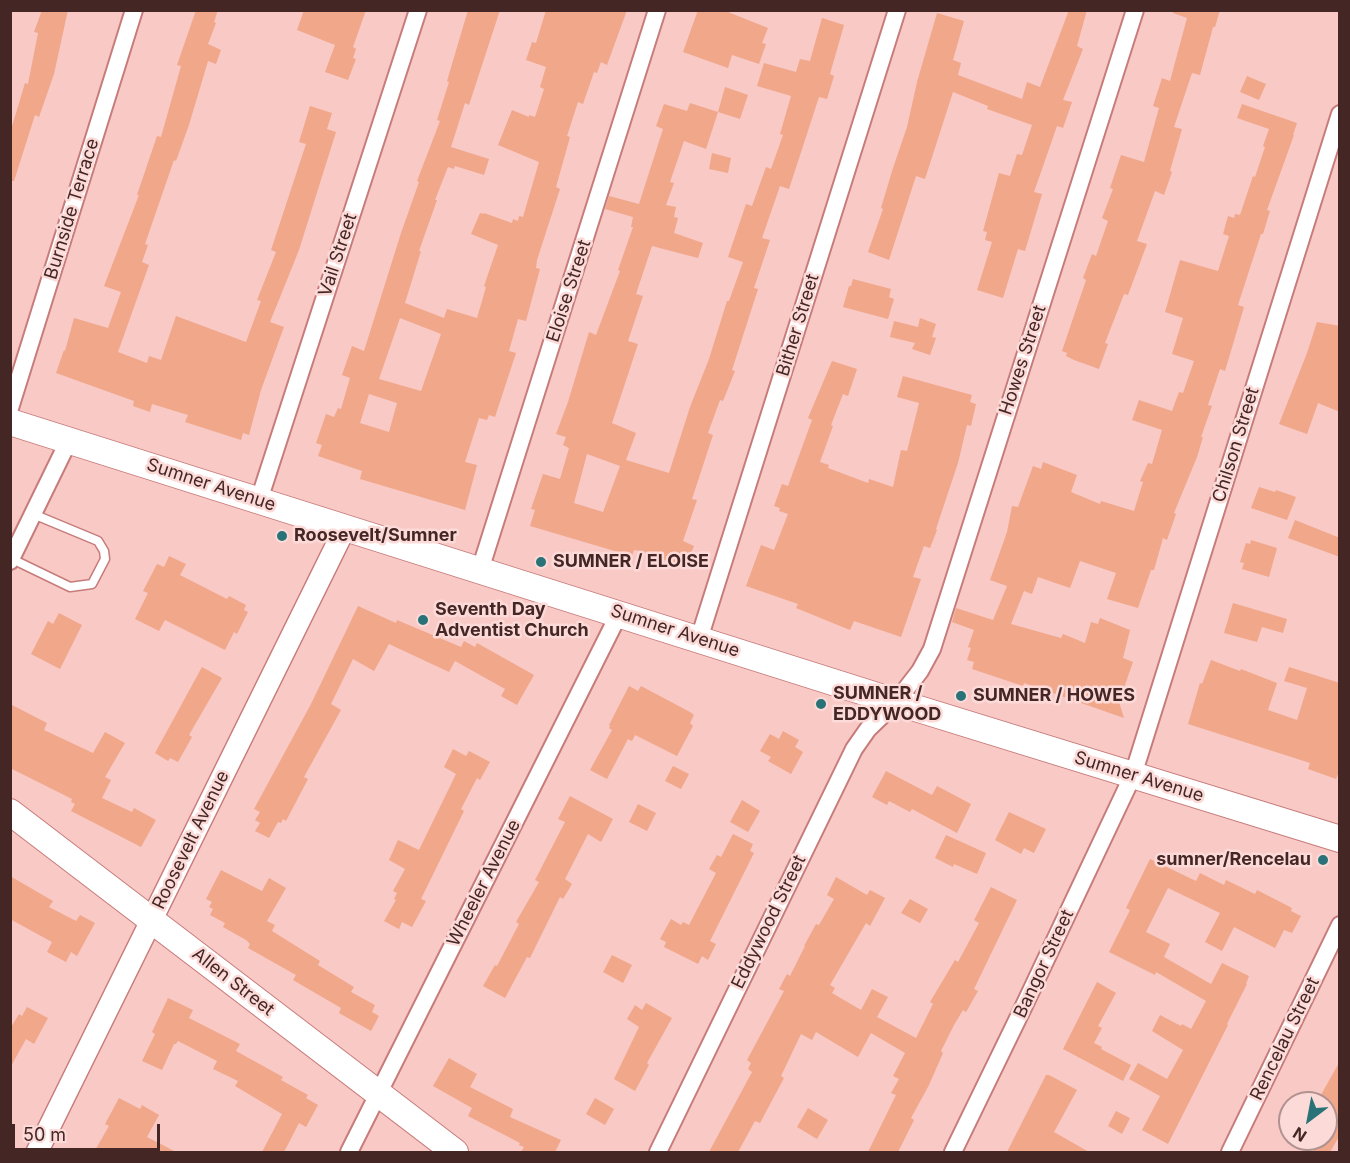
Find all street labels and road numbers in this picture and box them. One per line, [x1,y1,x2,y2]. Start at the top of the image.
street label: Burnside Terrace [40,136,104,282]
street label: Vail Street [314,211,362,299]
street label: Eloise Street [542,237,596,345]
street label: Bither Street [772,271,824,379]
street label: Howes Street [995,302,1051,418]
street label: Chilson Street [1208,385,1264,505]
street label: Sumner Avenue [144,454,278,516]
street label: Sumner Avenue [608,600,742,662]
street label: Sumner Avenue [1072,747,1206,807]
street label: Roosevelt Avenue [148,767,234,913]
street label: Wheeler Avenue [443,816,525,950]
street label: Eddywood Street [727,852,811,992]
street label: Bangor Street [1009,906,1079,1022]
street label: Allen Street [188,943,278,1021]
street label: Rencelau Street [1246,974,1324,1104]

